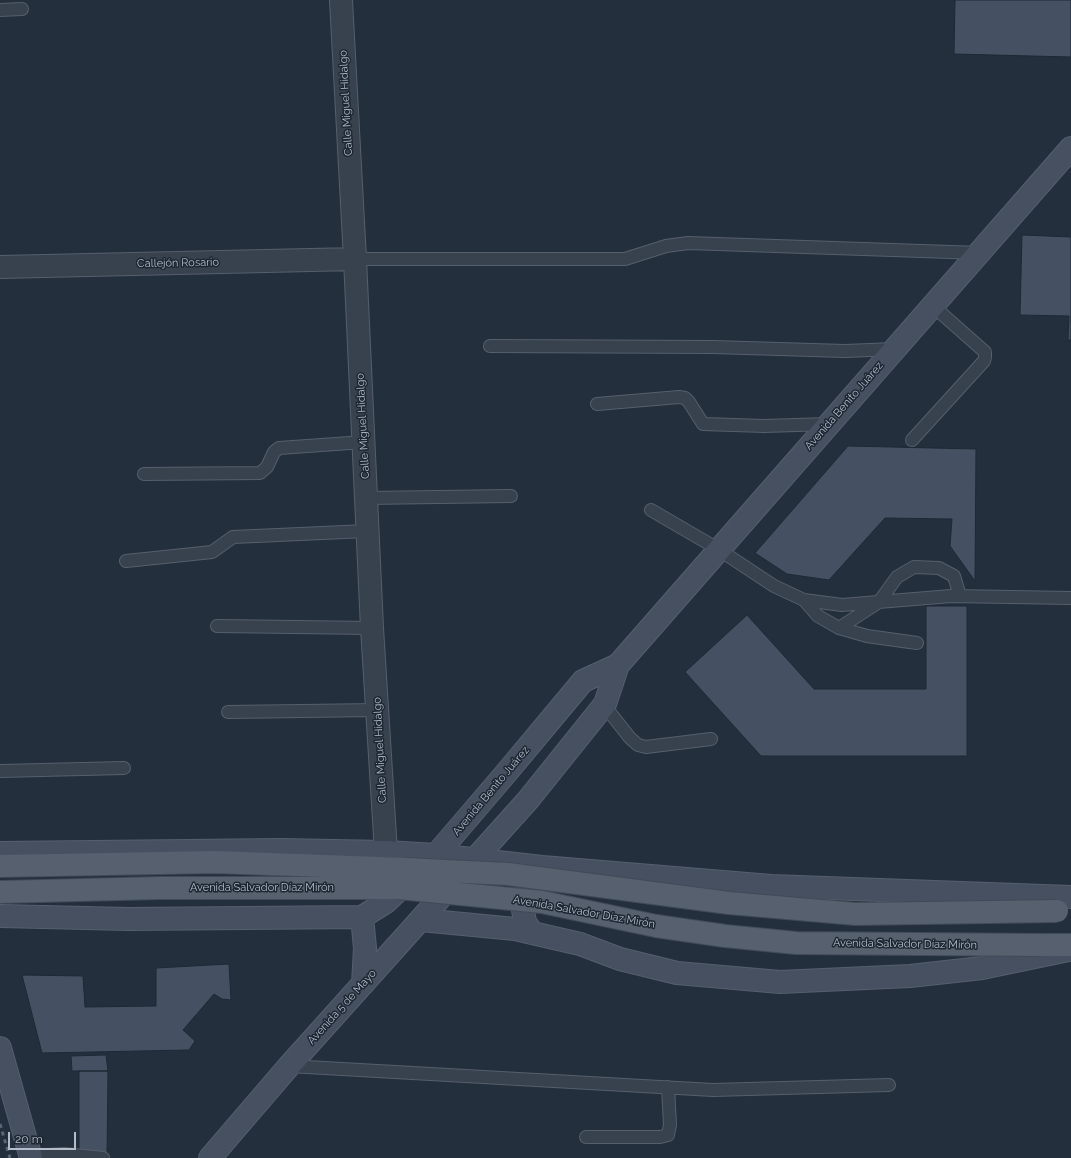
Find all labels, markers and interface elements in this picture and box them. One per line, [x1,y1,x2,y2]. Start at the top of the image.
street label: Calle Miguel Hidalgo [337,50,355,156]
street label: Callejón Rosario [137,256,219,270]
street label: Avenida Benito Juárez [802,359,886,453]
street label: Calle Miguel Hidalgo [354,373,372,479]
street label: Calle Miguel Hidalgo [371,697,389,803]
street label: Avenida Benito Juárez [450,744,532,838]
street label: Avenida Salvador Díaz Mirón [190,881,334,895]
street label: Avenida Salvador Díaz Mirón [512,893,656,931]
street label: Avenida Salvador Díaz Mirón [833,936,977,952]
street label: Avenida 5 de Mayo [305,967,379,1047]
scale bar [10,1124,78,1150]
text: 20 m [15,1132,43,1146]

